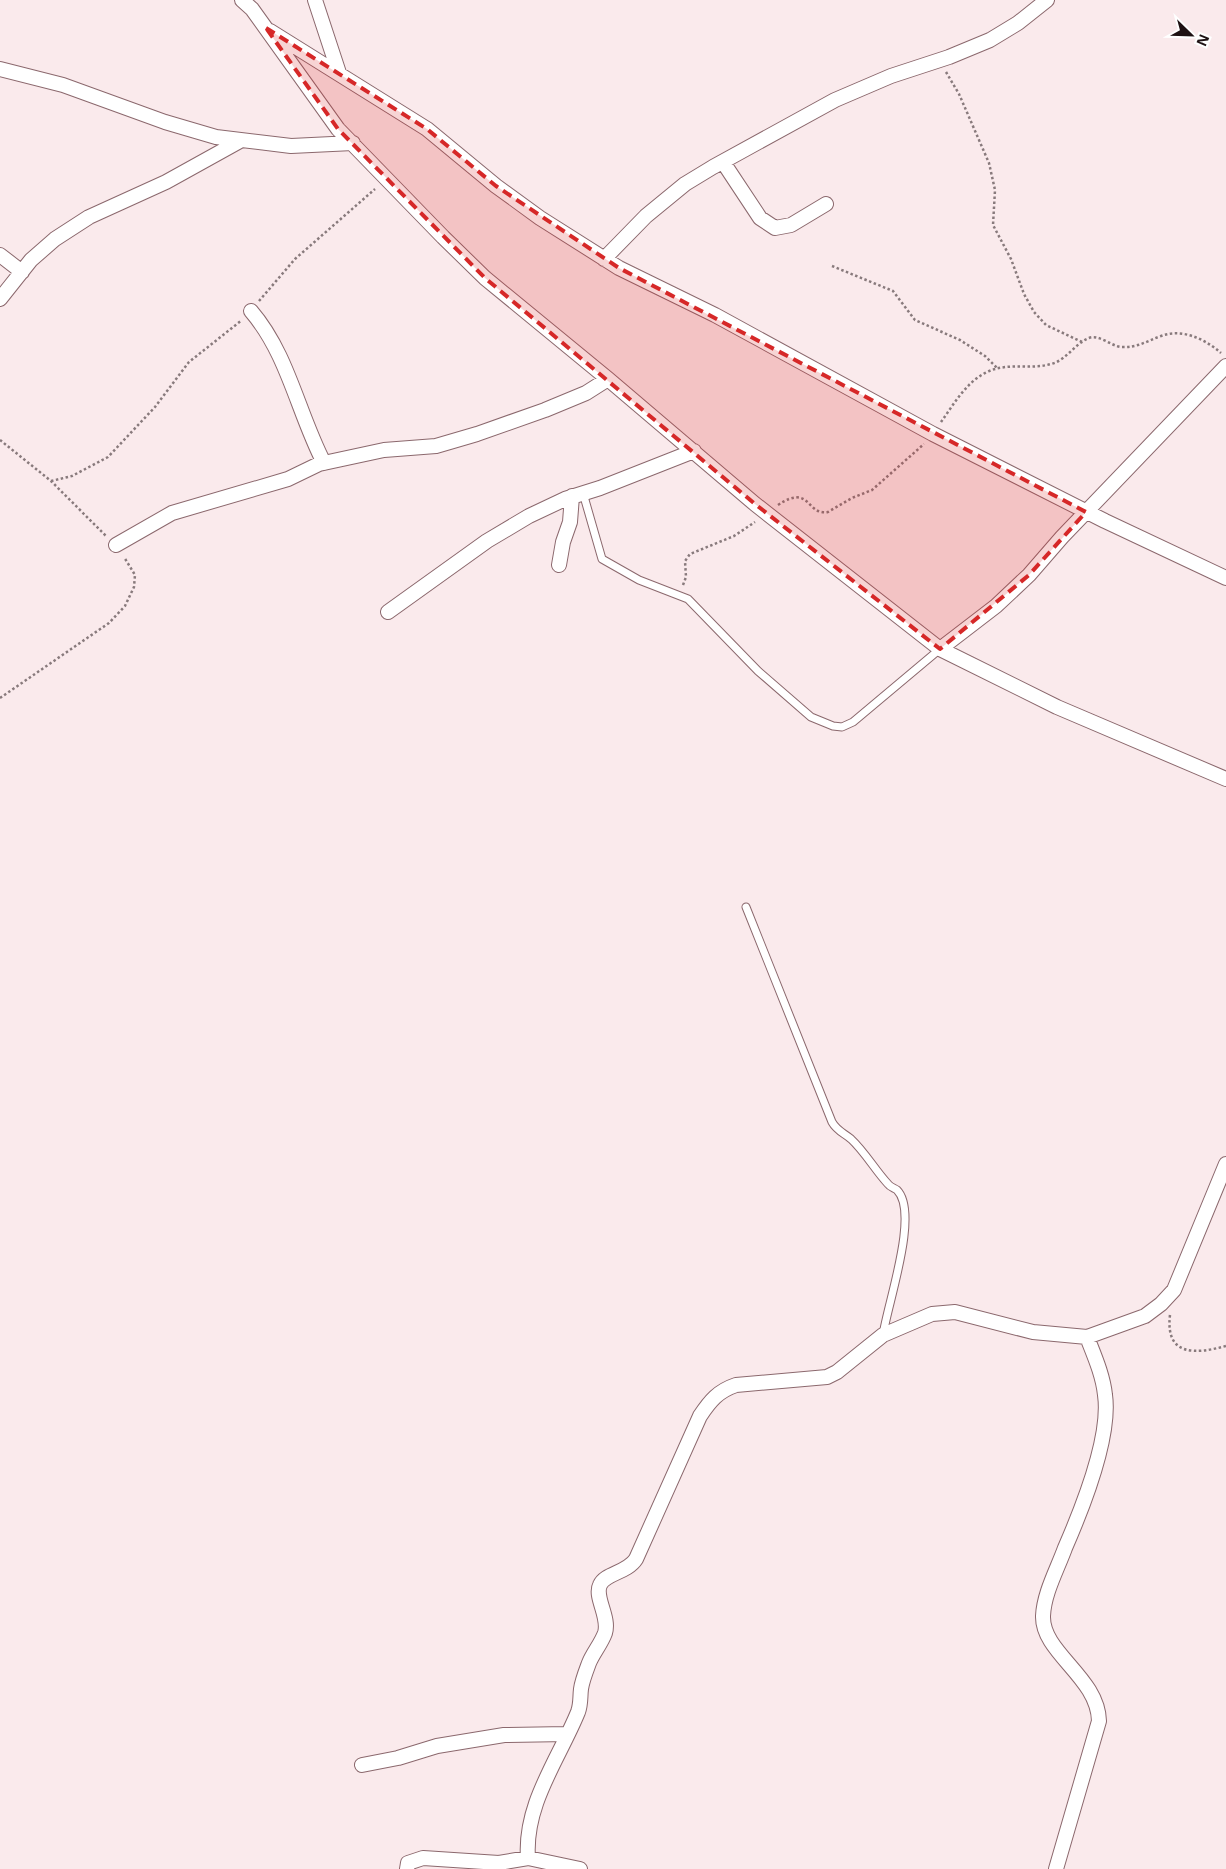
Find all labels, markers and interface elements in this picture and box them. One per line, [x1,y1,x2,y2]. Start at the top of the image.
north arrow [1166,10,1216,60]
text: N [1192,31,1214,49]

